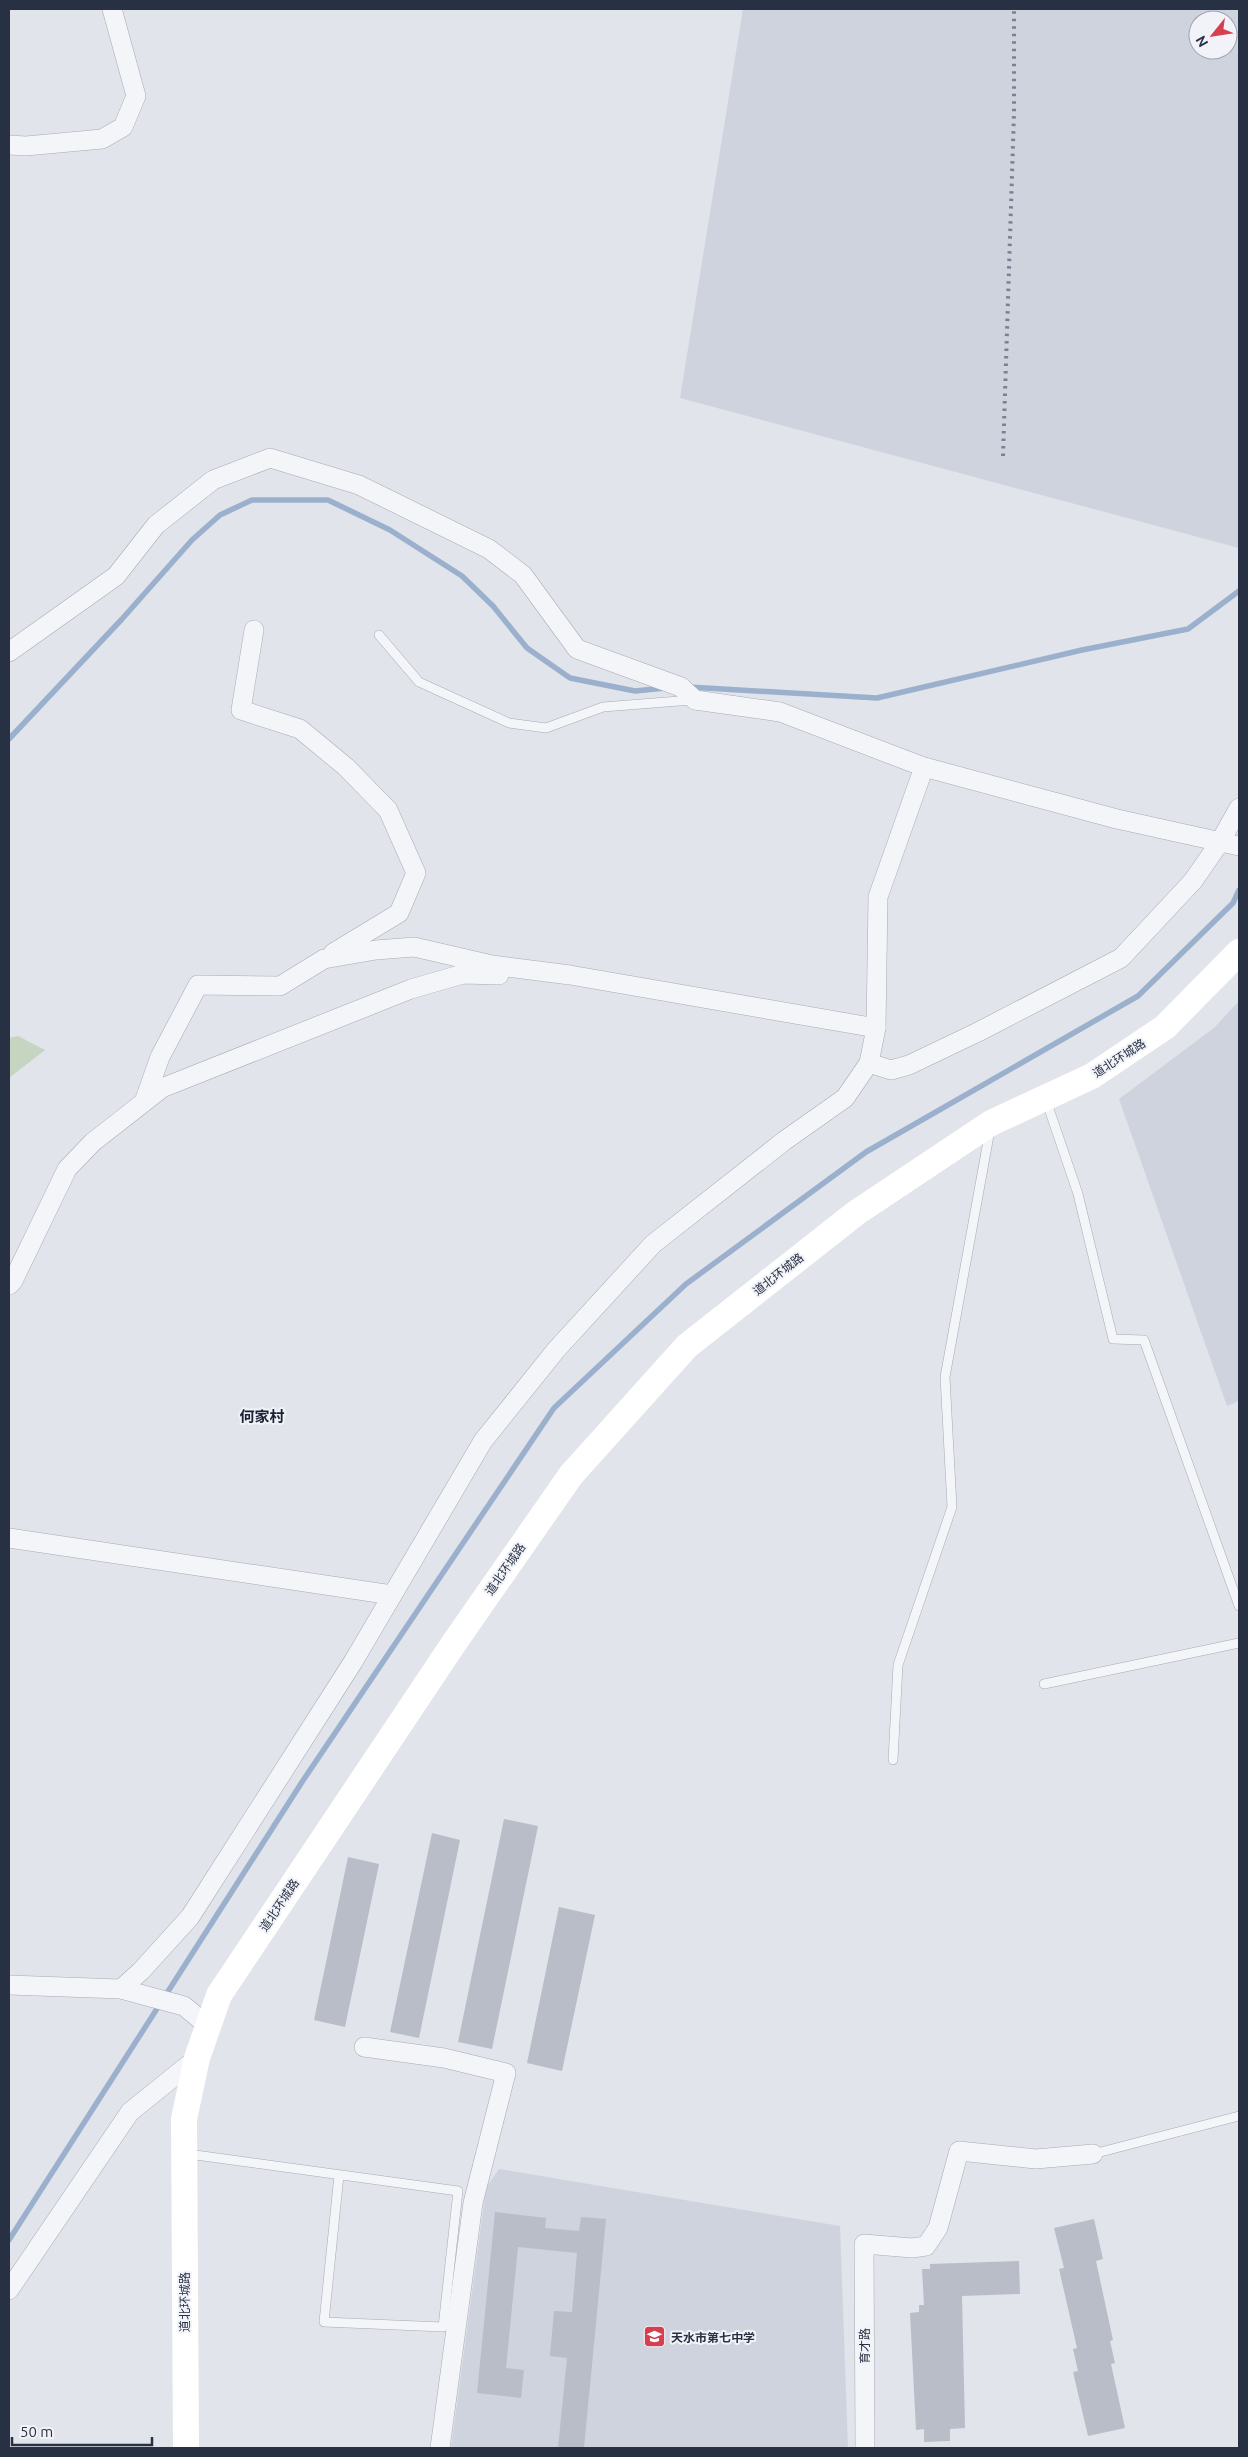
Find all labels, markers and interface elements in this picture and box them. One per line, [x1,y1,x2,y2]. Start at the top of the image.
north arrow [1188,10,1238,60]
text: N [1192,33,1211,50]
street label: 道北环城路 [1090,1036,1148,1080]
street label: 道北环城路 [750,1250,806,1298]
district label: 何家村 [239,1408,285,1425]
street label: 道北环城路 [482,1541,528,1597]
street label: 道北环城路 [257,1876,301,1934]
street label: 道北环城路 [178,2272,191,2332]
school or university icon: 天水市第七中学 [643,2325,667,2349]
street label: 育才路 [858,2328,871,2364]
place label: 天水市第七中学 [671,2331,755,2344]
scale bar [12,2414,152,2446]
text: 50 m [20,2423,53,2440]

